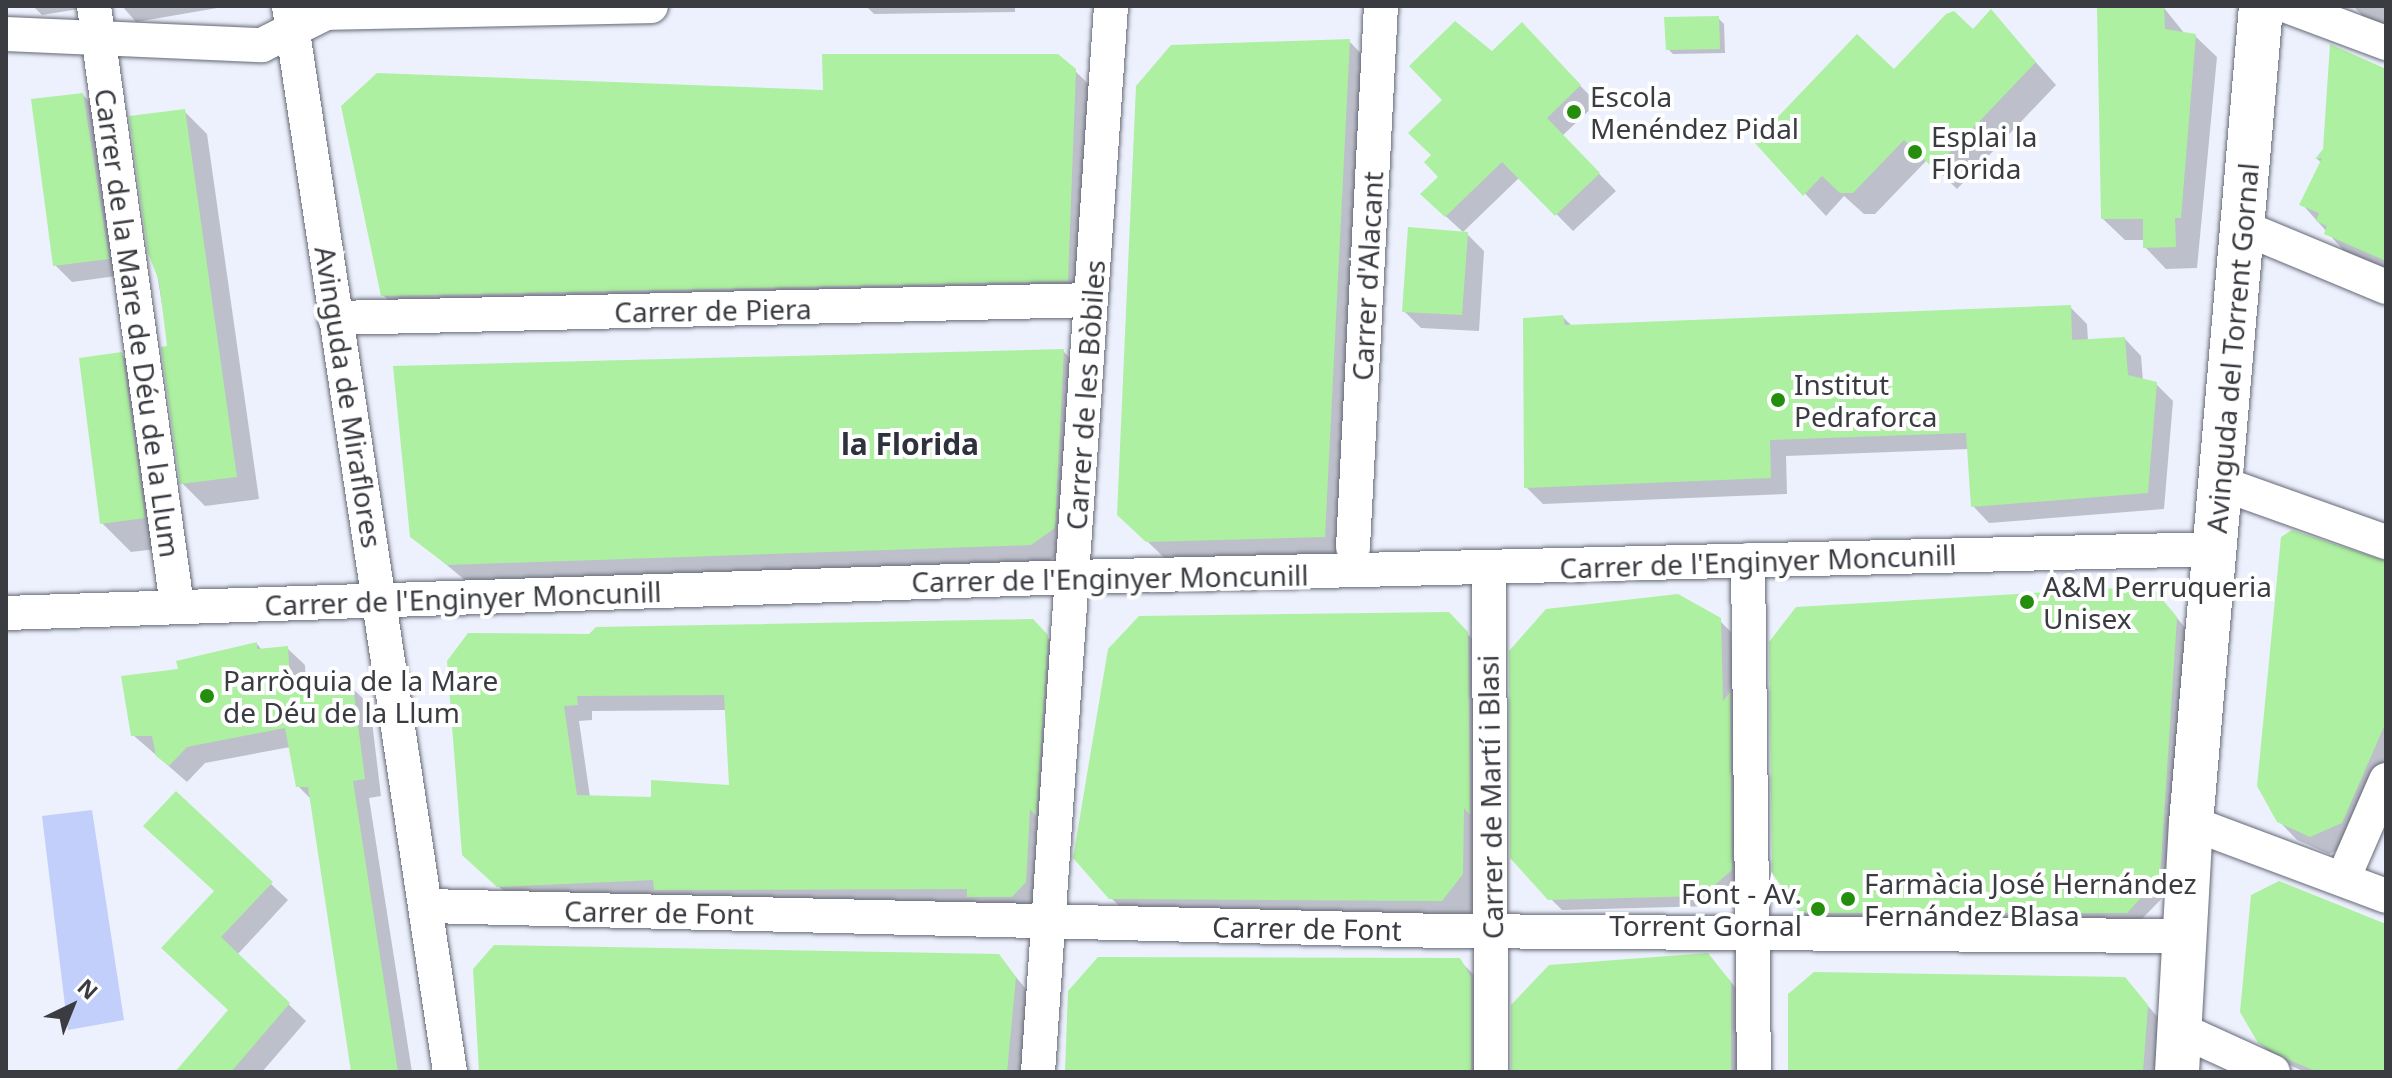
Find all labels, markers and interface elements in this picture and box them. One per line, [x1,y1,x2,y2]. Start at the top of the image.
place label: Escola Menéndez Pidal [1590,79,1799,145]
street label: Carrer de la Mare de Déu de la Llum [88,86,188,560]
marker: Escola Menéndez Pidal [1565,103,1583,121]
place label: Esplai la Florida [1931,119,2038,185]
marker: Esplai la Florida [1906,143,1924,161]
street label: Avinguda del Torrent Gornal [2199,161,2265,535]
street label: Carrer d'Alacant [1345,170,1389,382]
street label: Avinguda de Miraflores [309,244,389,550]
street label: Carrer de les Bòbiles [1059,259,1111,531]
street label: Carrer de Piera [614,291,812,329]
place label: Institut Pedraforca [1794,367,1937,433]
marker: Institut Pedraforca [1769,391,1787,409]
district label: la Florida [841,426,979,462]
street label: Carrer de l'Enginyer Moncunill [1559,537,1957,585]
street label: Carrer de l'Enginyer Moncunill [911,558,1309,598]
place label: A&M Perruqueria Unisex [2043,569,2272,635]
street label: Carrer de l'Enginyer Moncunill [264,574,662,622]
marker: A&M Perruqueria Unisex [2018,593,2036,611]
street label: Carrer de Martí i Blasi [1471,655,1509,939]
place label: Parròquia de la Mare de Déu de la Llum [223,663,498,729]
marker: Parròquia de la Mare de Déu de la Llum [198,687,216,705]
place label: Farmàcia José Hernández Fernández Blasa [1864,866,2197,932]
place label: Font - Av. Torrent Gornal [1609,876,1802,942]
marker: Farmàcia José Hernández Fernández Blasa [1839,890,1857,908]
street label: Carrer de Font [564,894,754,930]
marker: Font - Av. Torrent Gornal [1809,900,1827,918]
street label: Carrer de Font [1212,910,1402,946]
north arrow [32,966,112,1046]
text: N [72,971,105,1006]

